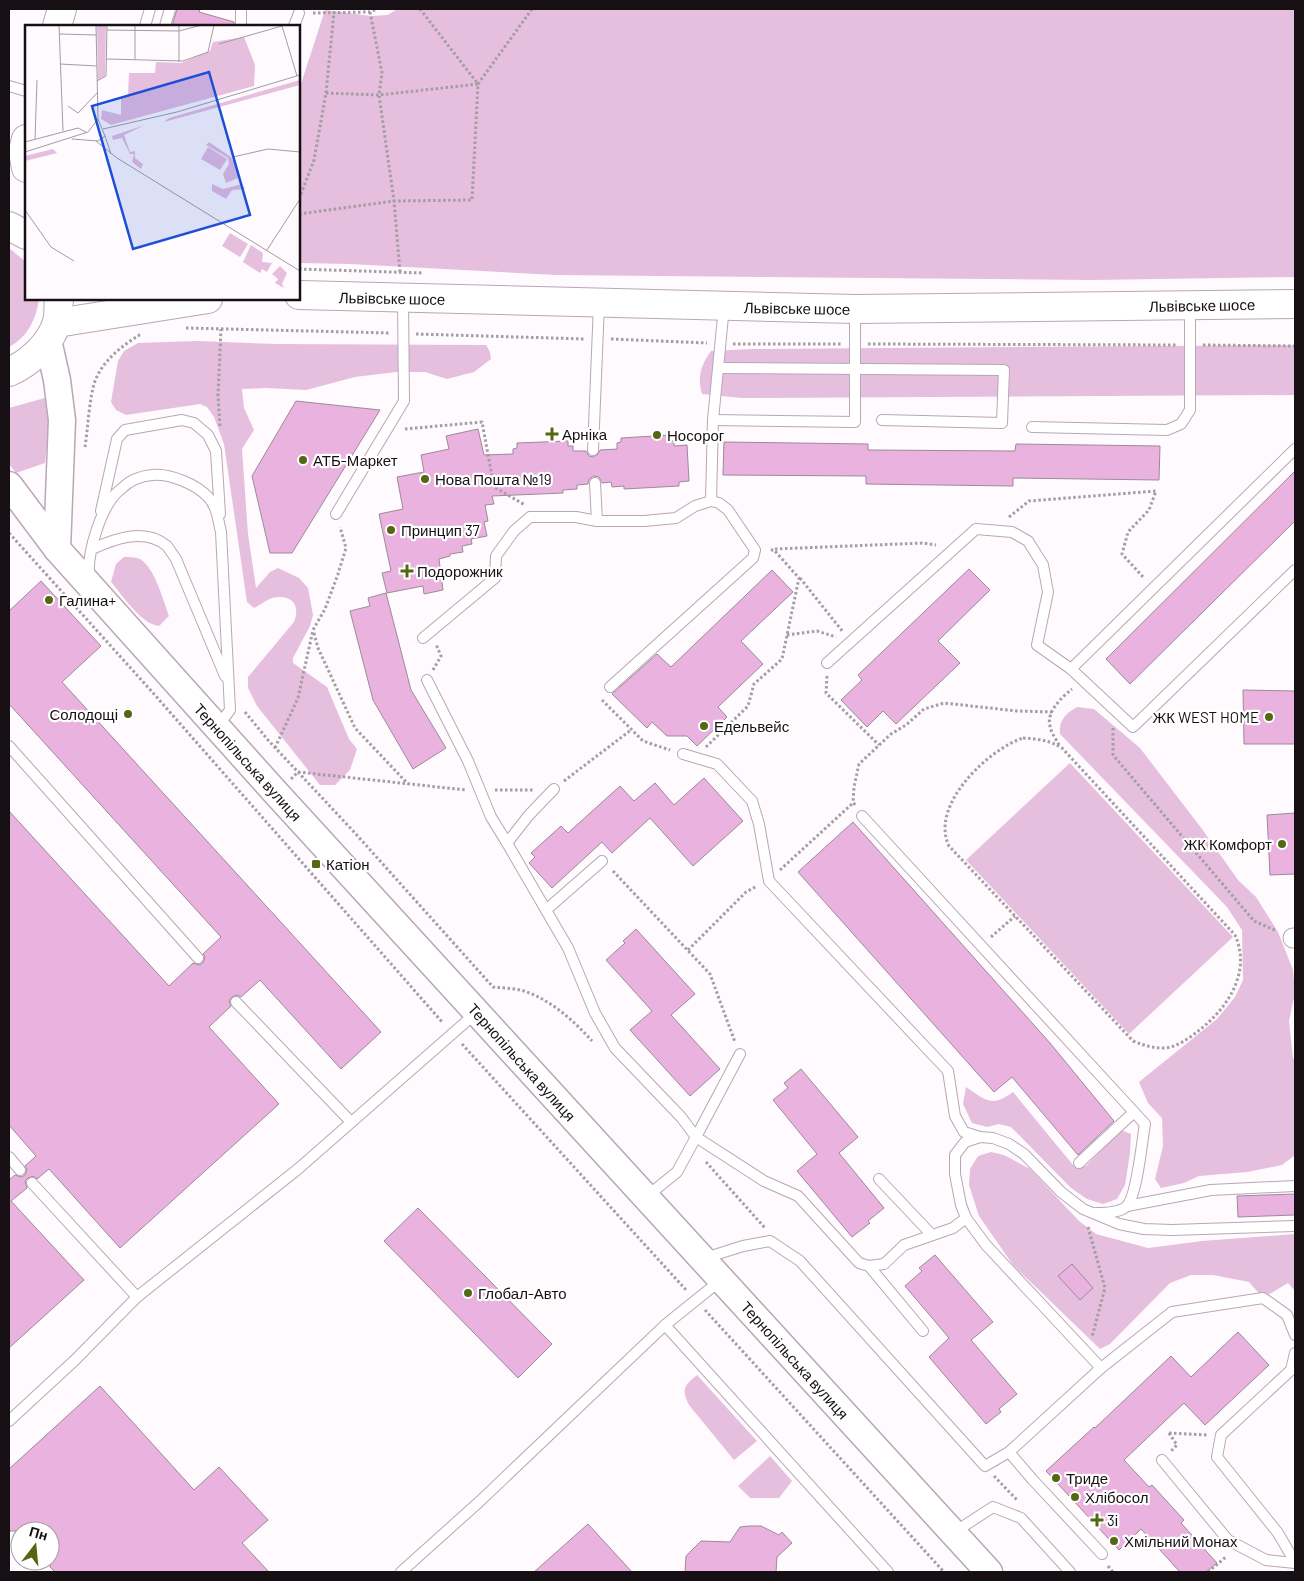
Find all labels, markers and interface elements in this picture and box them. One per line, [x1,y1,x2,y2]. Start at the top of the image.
inset map [25,25,300,300]
street label: Львівське шосе [339,288,445,308]
street label: Львівське шосе [1149,295,1255,315]
street label: Львівське шосе [744,298,850,318]
place label: Арніка [562,425,608,443]
place label: Носорог [667,426,725,444]
marker: Арніка [546,428,558,440]
marker: Носорог [651,429,663,441]
place label: АТБ-Маркет [313,451,398,469]
marker: АТБ-Маркет [297,454,309,466]
place label: Нова Пошта №19 [435,470,552,488]
marker: Нова Пошта №19 [419,473,431,485]
place label: Принцип 37 [401,521,480,539]
marker: Принцип 37 [385,524,397,536]
place label: Подорожник [417,562,503,580]
marker: Подорожник [401,565,413,577]
place label: Галина+ [59,591,116,609]
marker: Галина+ [43,594,55,606]
street label: Тернопільська вулиця [191,700,305,824]
place label: Солодощі [49,705,118,723]
marker: Солодощі [122,708,134,720]
place label: ЖК WEST HOME [1152,708,1259,726]
marker: ЖК WEST HOME [1263,711,1275,723]
place label: Едельвейс [714,717,790,735]
marker: Едельвейс [698,720,710,732]
place label: ЖК Комфорт [1183,835,1272,853]
marker: ЖК Комфорт [1276,838,1288,850]
place label: Катіон [326,855,370,873]
marker: Катіон [310,858,322,870]
street label: Тернопільська вулиця [465,1000,579,1124]
place label: Глобал-Авто [478,1284,566,1302]
marker: Глобал-Авто [462,1287,474,1299]
street label: Тернопільська вулиця [738,1298,852,1422]
place label: Триде [1066,1469,1108,1487]
marker: Триде [1050,1472,1062,1484]
place label: Хлібосол [1085,1488,1148,1506]
marker: Хлібосол [1069,1491,1081,1503]
place label: 3і [1107,1511,1118,1529]
marker: 3і [1091,1514,1103,1526]
north arrow [10,1521,60,1571]
text: Пн [27,1522,50,1544]
place label: Хмільний Монах [1124,1532,1238,1550]
marker: Хмільний Монах [1108,1535,1120,1547]

